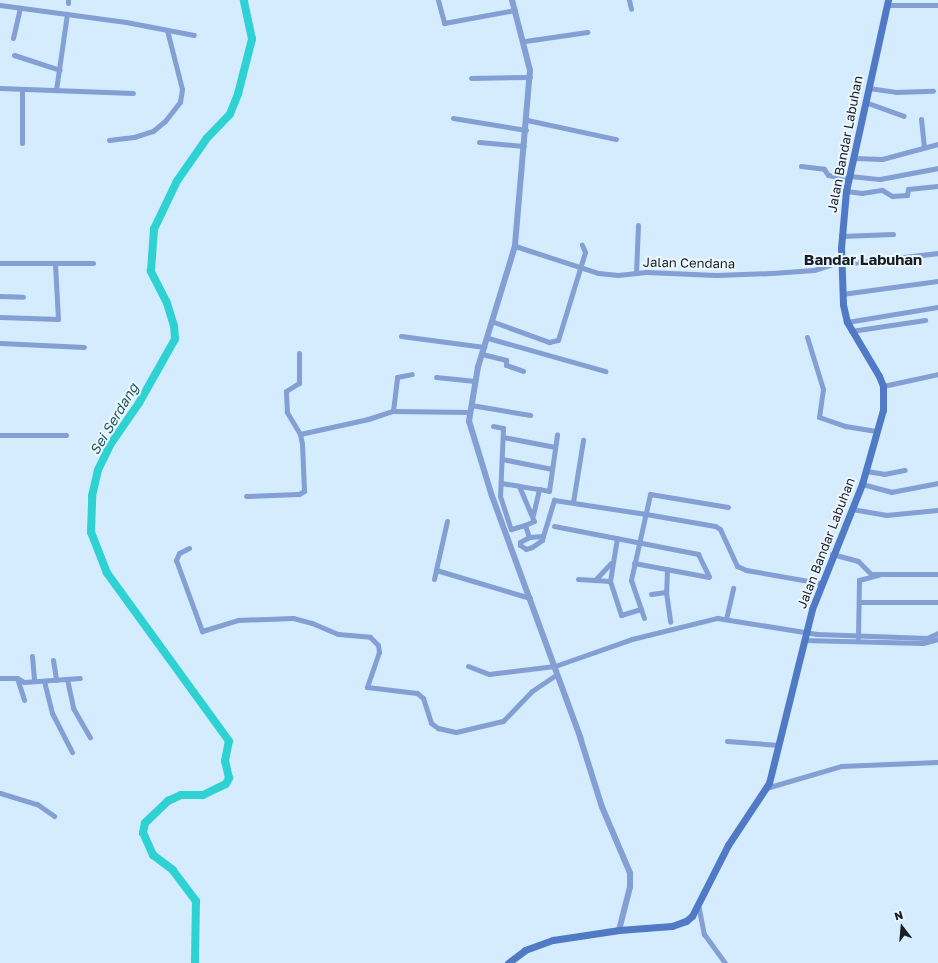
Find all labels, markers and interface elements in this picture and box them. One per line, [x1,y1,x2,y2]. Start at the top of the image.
street label: Jalan Bandar Labuhan [824,74,866,214]
district label: Bandar Labuhan [804,251,922,269]
street label: Jalan Cendana [643,254,735,272]
water label: Sei Serdang [86,380,142,458]
street label: Jalan Bandar Labuhan [794,475,858,611]
north arrow [882,907,922,947]
text: N [893,908,904,922]

